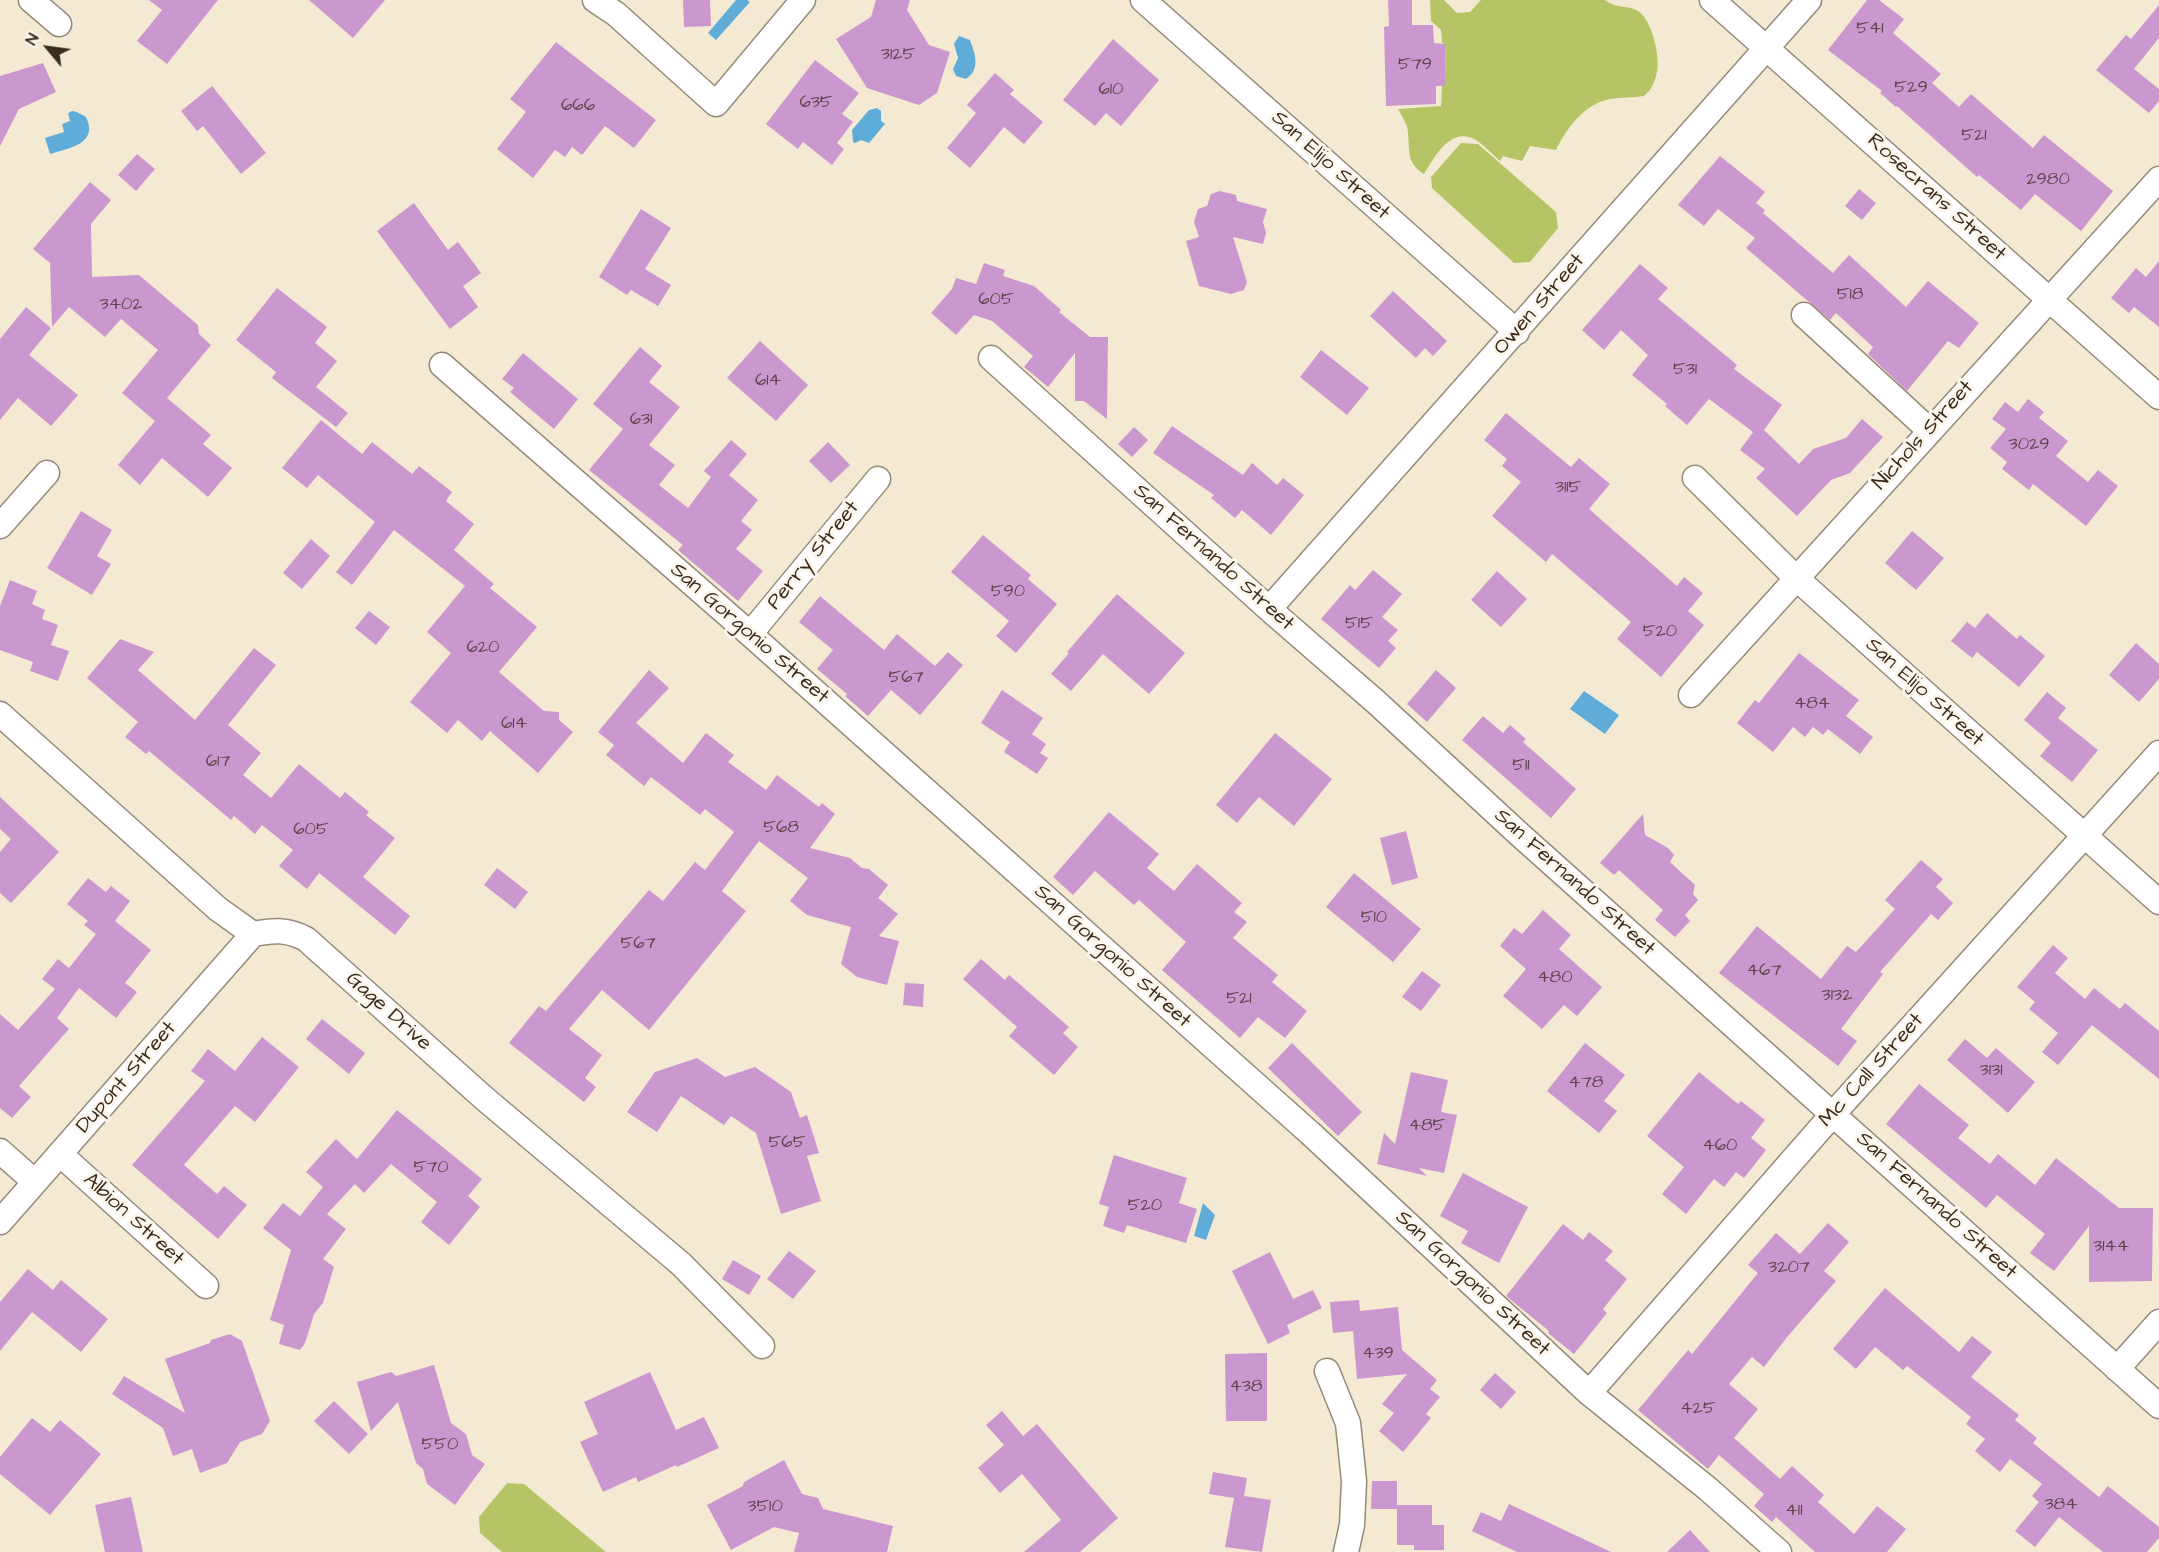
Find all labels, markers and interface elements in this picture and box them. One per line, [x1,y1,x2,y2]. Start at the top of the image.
north arrow [18,18,78,78]
house number: 541 [1856,18,1884,40]
text: N [20,30,44,49]
house number: 3125 [881,44,915,66]
house number: 579 [1398,54,1432,76]
house number: 529 [1894,77,1928,99]
house number: 610 [1099,79,1123,101]
house number: 635 [799,92,833,114]
house number: 666 [561,95,595,117]
street label: San Elijo Street [1266,106,1394,226]
house number: 521 [1961,125,1987,147]
street label: Rosecrans Street [1861,129,2011,267]
house number: 2980 [2026,169,2070,191]
street label: Owen Street [1489,249,1591,361]
house number: 518 [1837,284,1863,306]
house number: 605 [978,289,1014,311]
house number: 3402 [99,294,143,316]
house number: 531 [1673,359,1697,381]
house number: 614 [755,370,781,392]
street label: Nichols Street [1868,376,1980,496]
house number: 631 [630,409,652,431]
house number: 3029 [2008,434,2050,456]
house number: 3115 [1555,477,1581,499]
street label: San Fernando Street [1127,479,1299,637]
street label: Perry Street [762,497,866,615]
street label: San Gorgonio Street [664,558,834,710]
house number: 590 [991,581,1025,603]
house number: 515 [1345,613,1373,635]
house number: 520 [1643,621,1677,643]
street label: San Elijo Street [1860,633,1988,753]
house number: 620 [467,637,499,659]
house number: 567 [888,667,924,689]
house number: 484 [1794,693,1830,715]
house number: 614 [501,713,527,735]
house number: 617 [206,751,230,773]
house number: 511 [1512,755,1530,777]
street label: San Fernando Street [1488,804,1660,962]
house number: 568 [763,817,799,839]
house number: 605 [293,819,329,841]
street label: San Gorgonio Street [1028,880,1196,1034]
house number: 510 [1361,907,1387,929]
house number: 567 [620,933,656,955]
house number: 467 [1747,960,1781,982]
street label: Gage Drive [340,967,436,1057]
house number: 480 [1537,967,1573,989]
house number: 3132 [1822,985,1852,1007]
house number: 521 [1226,988,1252,1010]
street label: Mc Call Street [1814,1009,1930,1133]
street label: Dupont Street [72,1017,182,1139]
house number: 3131 [1980,1060,2002,1082]
house number: 478 [1569,1072,1603,1094]
house number: 485 [1409,1115,1445,1137]
street label: San Fernando Street [1850,1127,2022,1285]
house number: 565 [769,1132,805,1154]
house number: 460 [1703,1135,1737,1157]
house number: 570 [413,1157,449,1179]
street label: Albion Street [77,1168,189,1272]
house number: 520 [1128,1195,1162,1217]
street label: San Gorgonio Street [1389,1206,1555,1362]
house number: 3144 [2093,1236,2129,1258]
house number: 3207 [1768,1257,1810,1279]
house number: 439 [1362,1343,1394,1365]
house number: 438 [1229,1376,1263,1398]
house number: 425 [1680,1398,1716,1420]
house number: 550 [422,1434,458,1456]
house number: 384 [2044,1494,2078,1516]
house number: 3510 [747,1496,783,1518]
house number: 411 [1786,1500,1802,1522]

